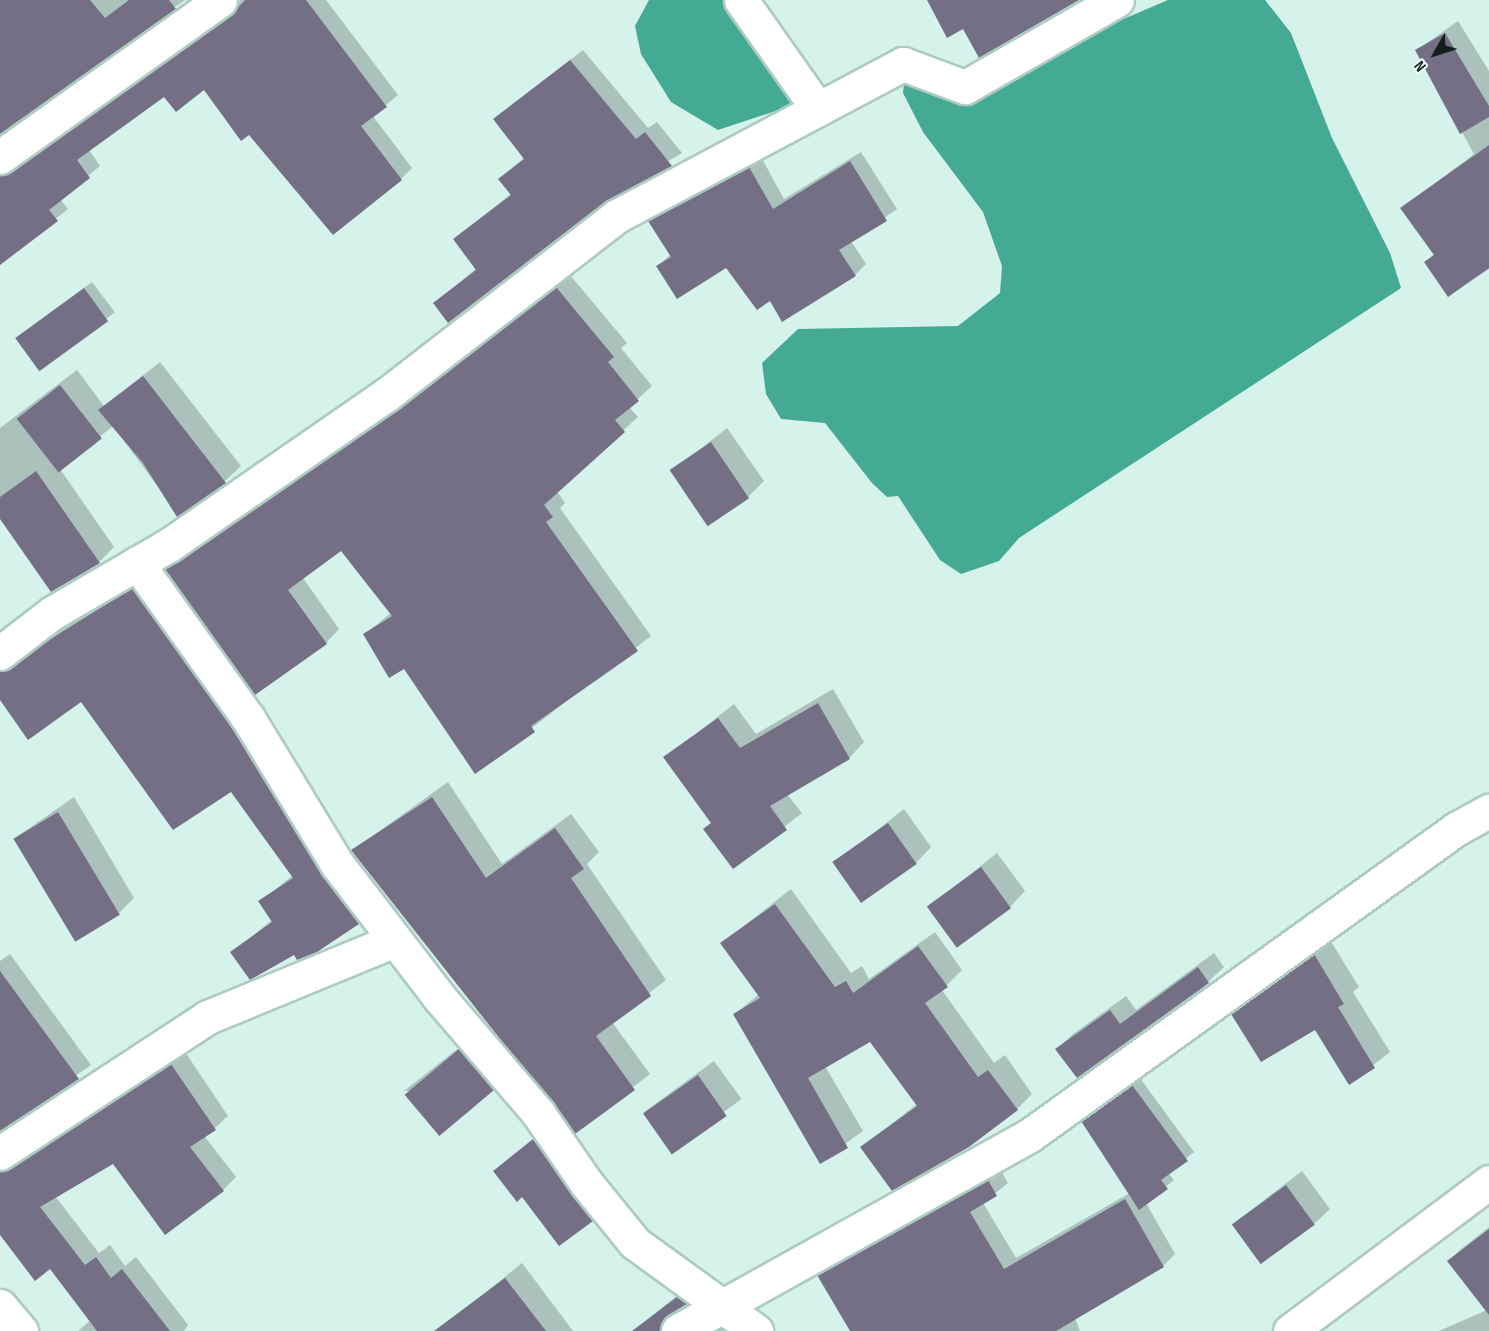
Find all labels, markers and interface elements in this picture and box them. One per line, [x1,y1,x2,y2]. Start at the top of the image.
north arrow [1405,24,1465,84]
text: N [1411,56,1431,75]

